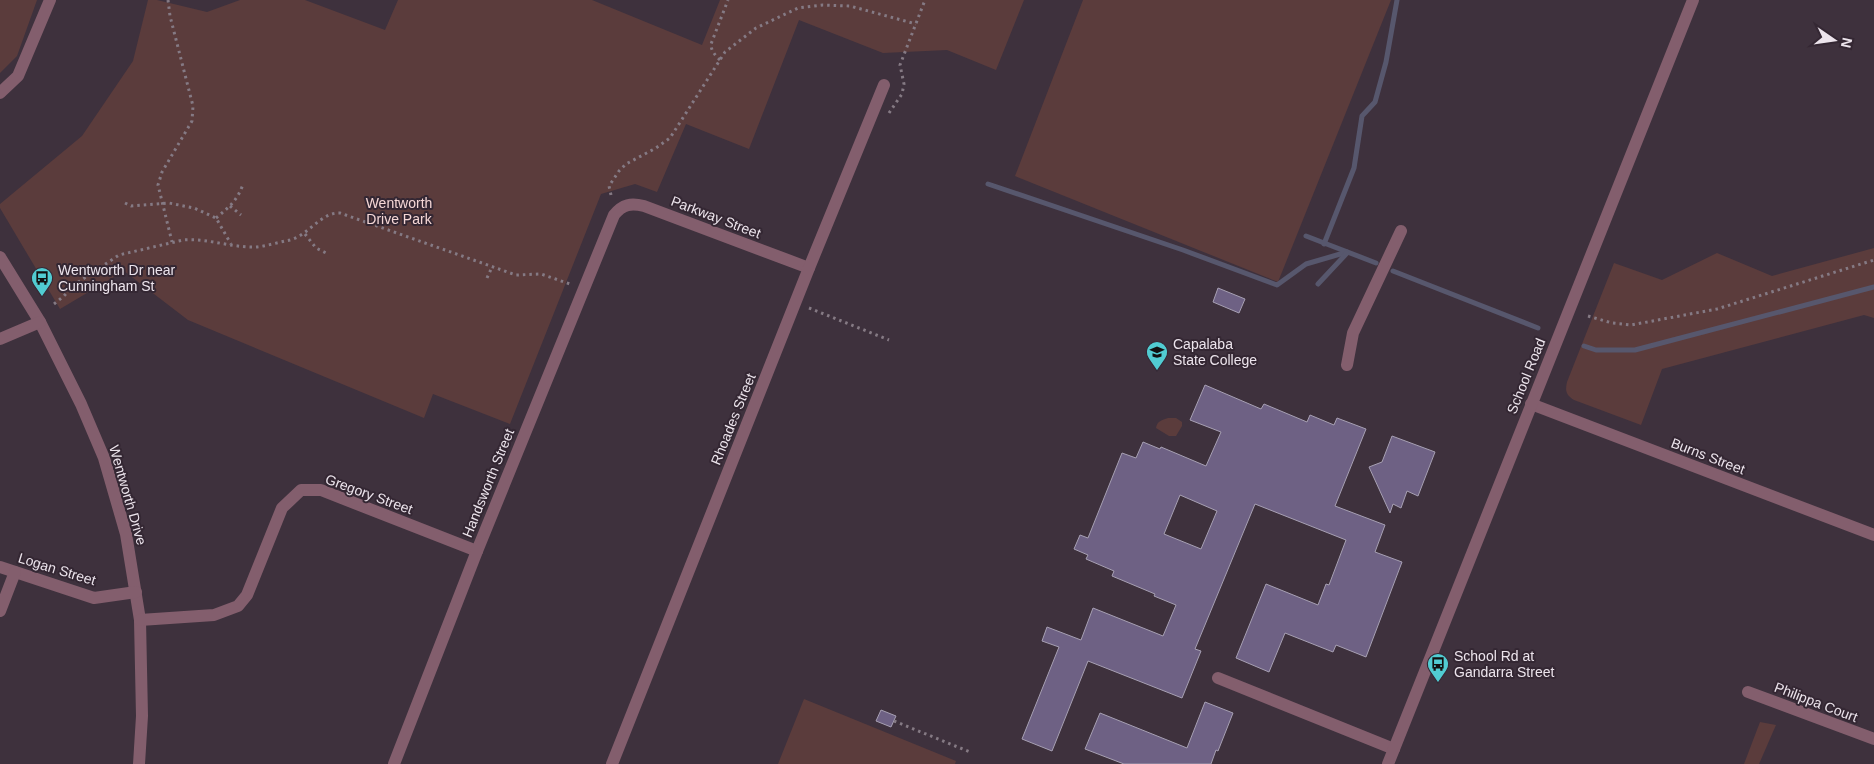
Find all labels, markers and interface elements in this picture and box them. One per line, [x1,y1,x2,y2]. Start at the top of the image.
north arrow [1809,15,1859,65]
text: N [1838,36,1856,50]
street label: Parkway Street [669,193,763,242]
park label: Wentworth Drive Park [366,195,433,227]
place label: Wentworth Dr near Cunningham St [58,262,176,294]
bus stop icon: Wentworth Dr near Cunningham St [30,266,54,297]
place label: Capalaba State College [1173,336,1257,368]
street label: School Road [1504,336,1548,416]
school or university icon: Capalaba State College [1145,340,1169,371]
street label: Rhoades Street [707,371,759,467]
street label: Handsworth Street [459,426,517,540]
street label: Burns Street [1669,435,1747,477]
street label: Wentworth Drive [106,443,150,547]
street label: Gregory Street [323,471,415,517]
street label: Logan Street [16,550,98,588]
place label: School Rd at Gandarra Street [1454,648,1554,680]
bus stop icon: School Rd at Gandarra Street [1426,652,1450,683]
street label: Philippa Court [1772,679,1860,725]

